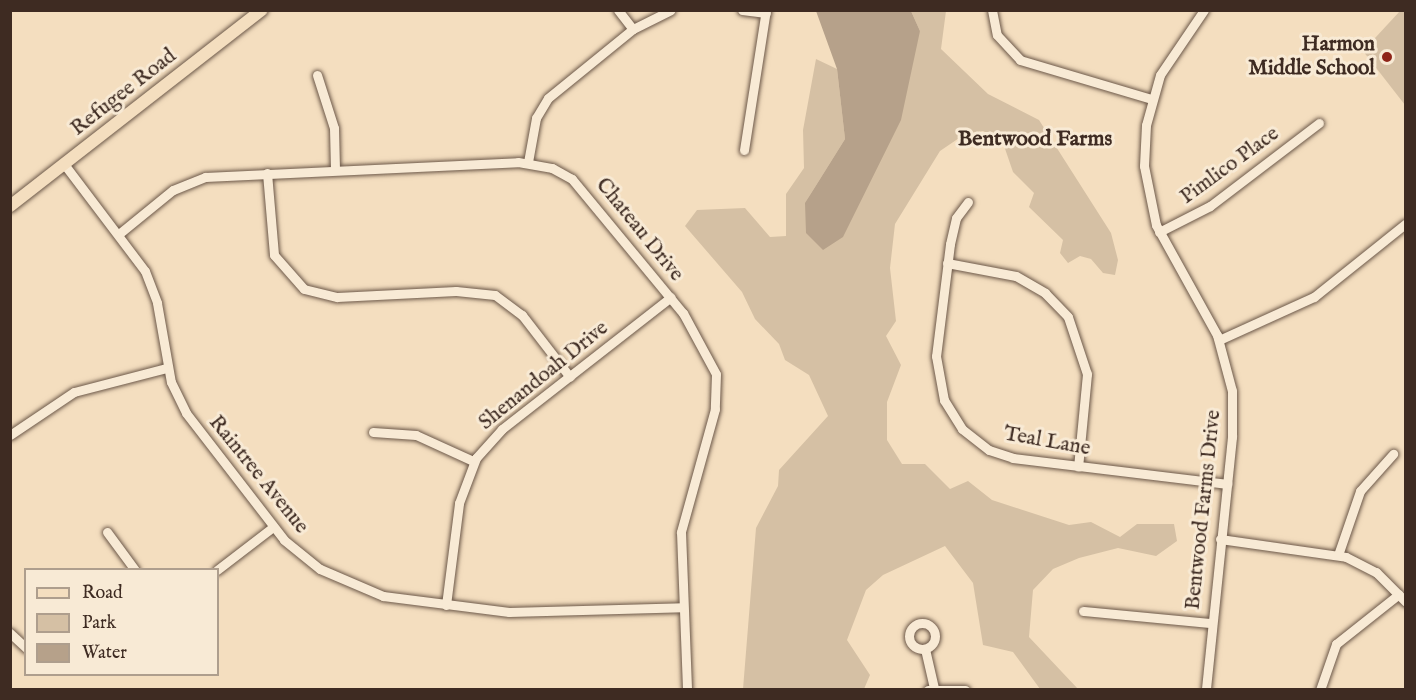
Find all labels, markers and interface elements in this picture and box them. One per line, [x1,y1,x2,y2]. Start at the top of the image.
place label: Harmon Middle School [1248,32,1375,82]
street label: Refugee Road [66,44,182,142]
marker: Harmon Middle School [1380,50,1394,64]
street label: Pimlico Place [1176,122,1284,210]
district label: Bentwood Farms [958,127,1112,153]
street label: Chateau Drive [590,173,688,287]
street label: Shenandoah Drive [474,316,614,436]
street label: Bentwood Farms Drive [1181,409,1227,611]
street label: Raintree Avenue [203,411,313,539]
street label: Teal Lane [1002,422,1092,462]
legend [24,568,219,676]
text: Road [82,582,123,605]
text: Park [82,612,116,635]
text: Water [82,642,127,665]

